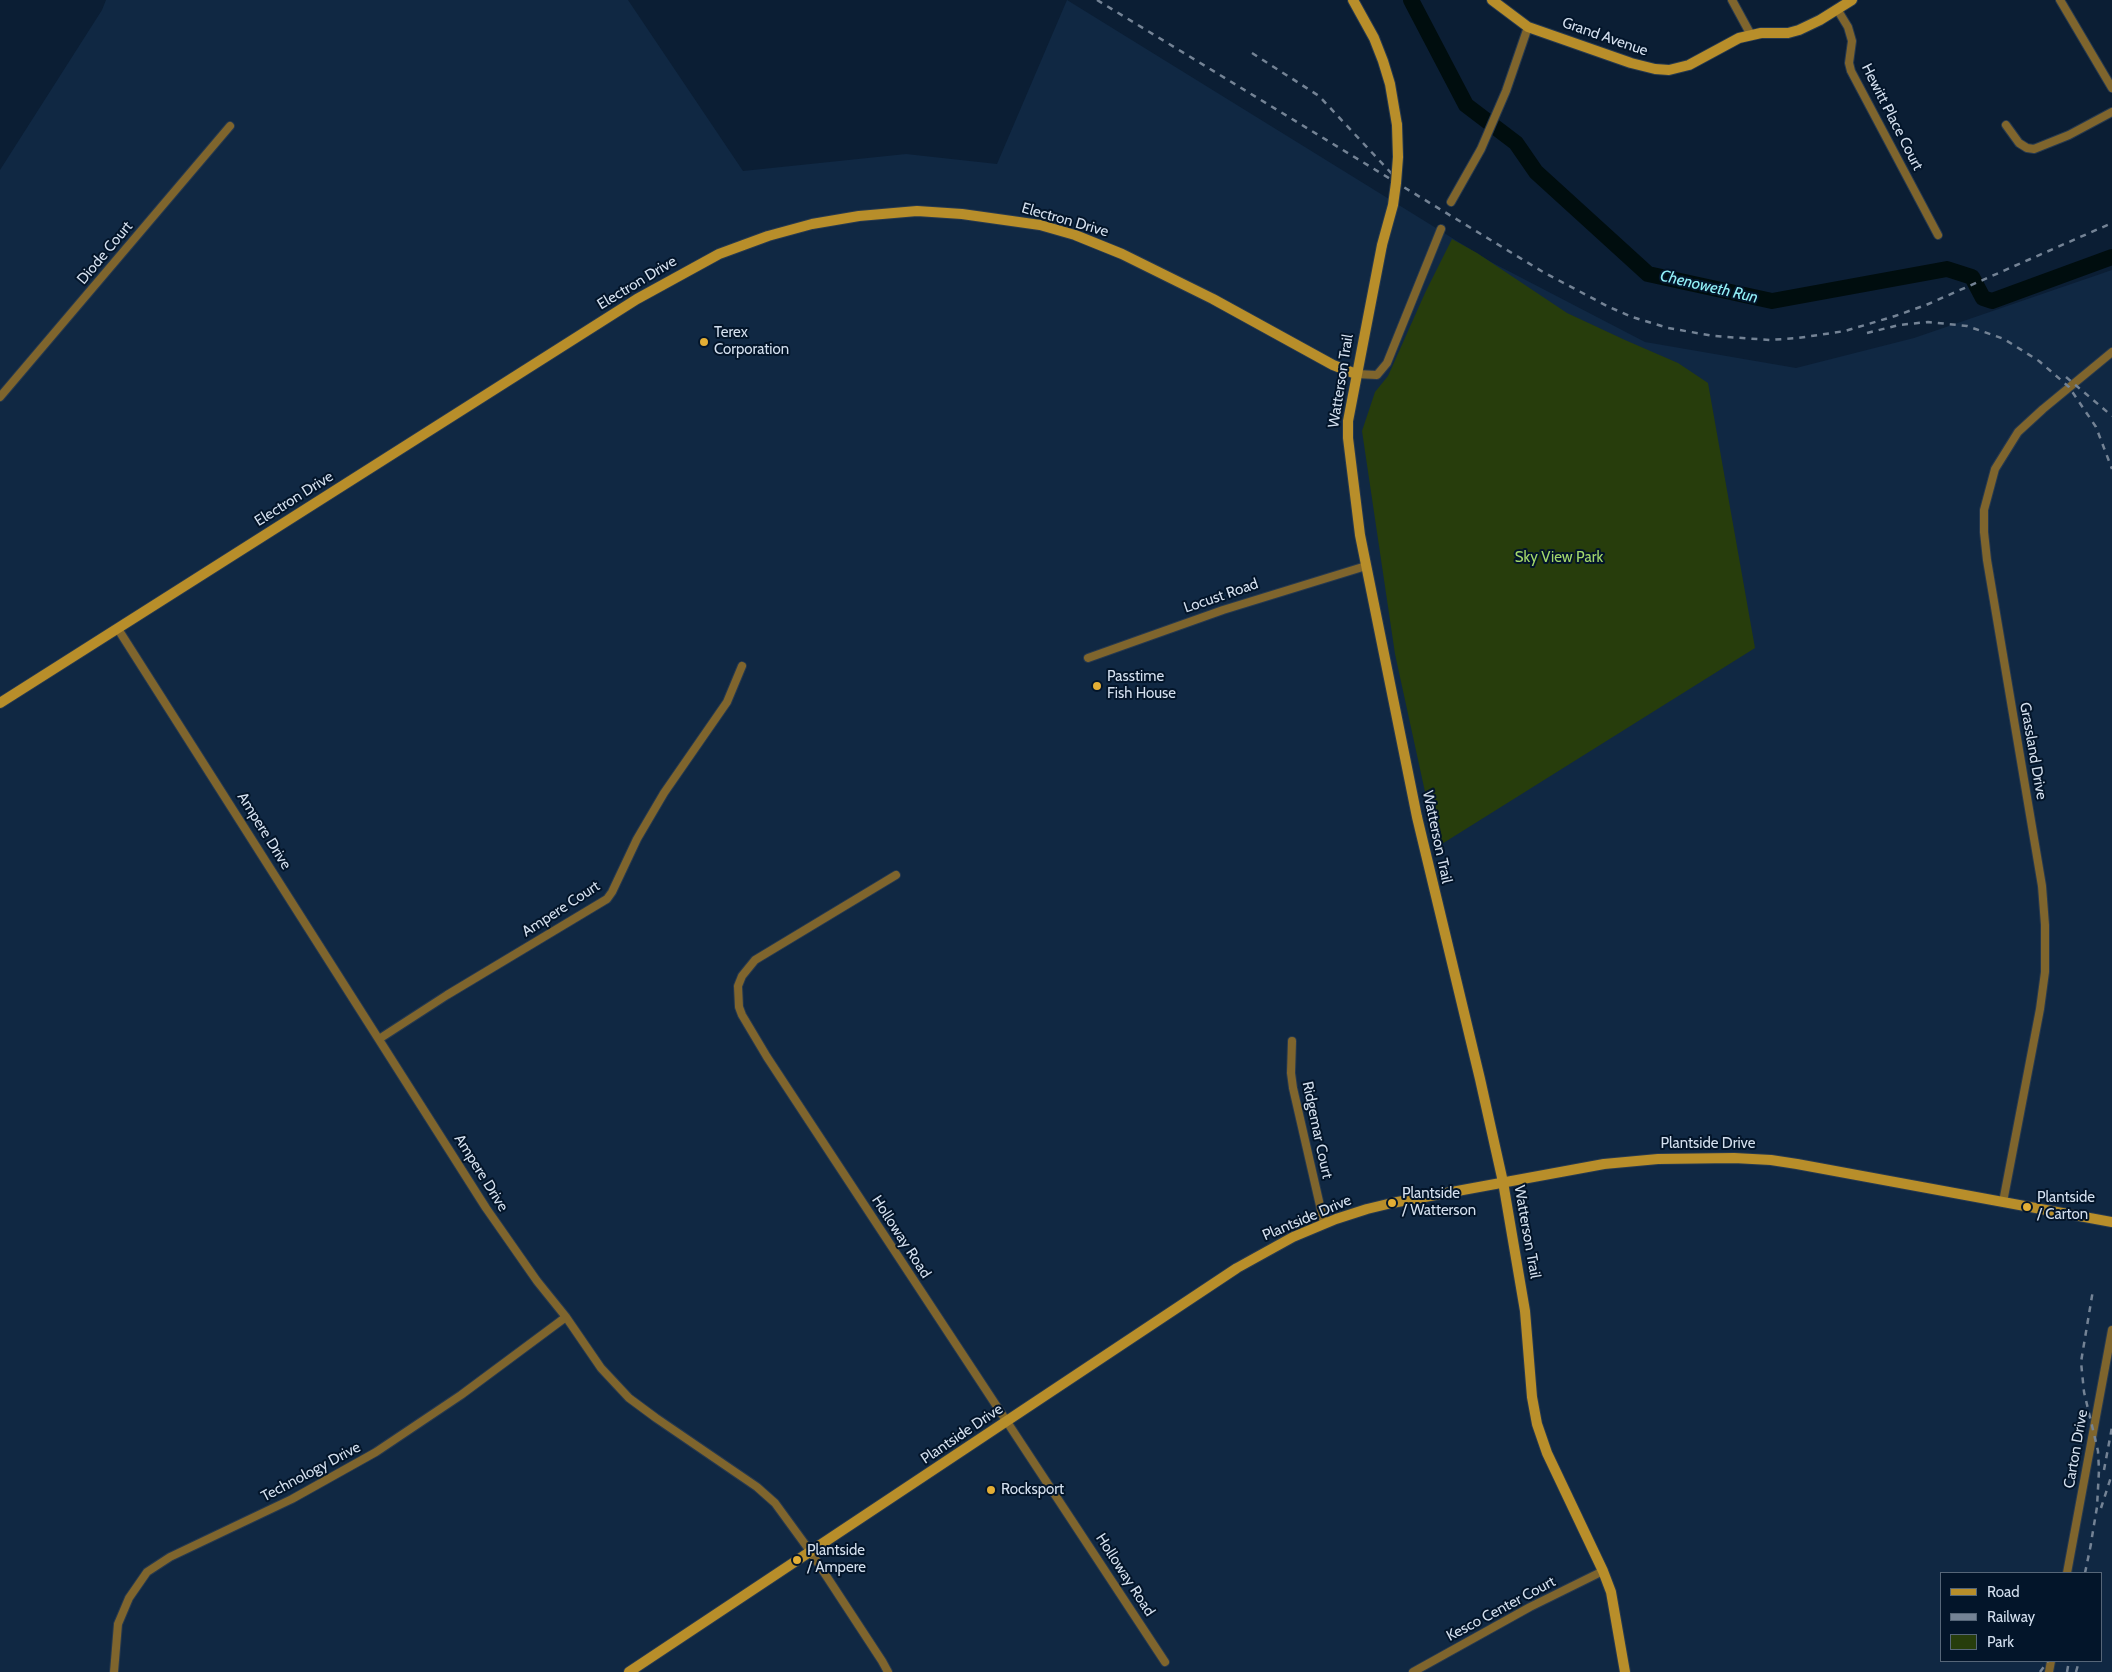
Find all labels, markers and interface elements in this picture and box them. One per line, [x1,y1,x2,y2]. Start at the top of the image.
street label: Grand Avenue [1560,14,1650,60]
street label: Hewitt Place Court [1857,61,1927,173]
street label: Electron Drive [1019,199,1111,241]
street label: Diode Court [74,218,136,288]
street label: Electron Drive [594,252,680,314]
water label: Chenoweth Run [1658,266,1760,308]
place label: Terex Corporation [714,324,789,359]
street label: Watterson Trail [1325,333,1357,429]
marker: Terex Corporation [698,336,710,348]
street label: Electron Drive [251,468,337,530]
park label: Sky View Park [1515,549,1603,567]
street label: Locust Road [1181,575,1261,617]
place label: Passtime Fish House [1107,668,1176,703]
marker: Passtime Fish House [1091,680,1103,692]
street label: Grassland Drive [2016,701,2050,801]
street label: Ampere Drive [233,789,295,873]
street label: Watterson Trail [1418,789,1456,885]
street label: Ampere Court [519,877,603,941]
street label: Ridgemar Court [1298,1080,1336,1180]
street label: Ampere Drive [450,1131,512,1215]
street label: Plantside Drive [1661,1135,1755,1153]
street label: Watterson Trail [1510,1184,1544,1280]
place label: Plantside / Watterson [1402,1185,1476,1220]
place label: Plantside / Carton [2037,1189,2095,1224]
street label: Plantside Drive [1260,1191,1354,1245]
street label: Holloway Road [868,1192,934,1282]
marker: Plantside / Watterson [1386,1197,1398,1209]
marker: Plantside / Carton [2021,1201,2033,1213]
street label: Plantside Drive [918,1400,1006,1468]
street label: Carton Drive [2060,1408,2092,1490]
street label: Technology Drive [258,1438,364,1506]
place label: Rocksport [1001,1481,1064,1499]
marker: Rocksport [985,1484,997,1496]
street label: Holloway Road [1092,1530,1158,1620]
place label: Plantside / Ampere [807,1542,866,1577]
marker: Plantside / Ampere [791,1554,803,1566]
legend [1940,1572,2102,1662]
street label: Kesco Center Court [1443,1573,1559,1645]
text: Road [1987,1583,2020,1601]
text: Railway [1987,1608,2035,1626]
text: Park [1987,1633,2014,1651]

